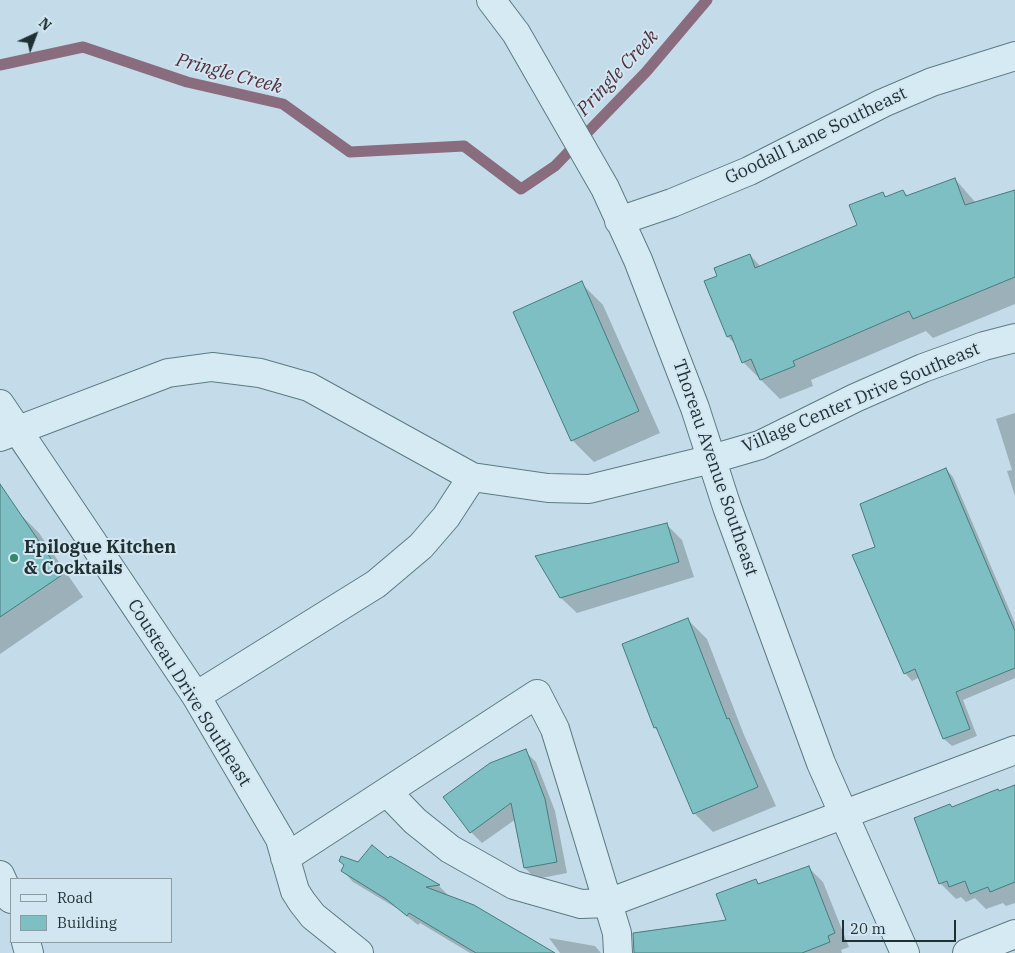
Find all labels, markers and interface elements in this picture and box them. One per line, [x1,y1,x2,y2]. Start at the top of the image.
north arrow [10,10,60,60]
text: N [35,14,55,34]
water label: Pringle Creek [572,25,664,121]
water label: Pringle Creek [173,49,285,99]
street label: Goodall Lane Southeast [722,83,910,189]
street label: Village Center Drive Southeast [739,338,983,458]
street label: Thoreau Avenue Southeast [668,357,762,579]
place label: Epilogue Kitchen & Cocktails [24,537,176,580]
marker: Epilogue Kitchen & Cocktails [8,552,20,564]
street label: Cousteau Drive Southeast [122,596,256,790]
legend [10,878,172,943]
text: Road [57,888,93,907]
scale bar [845,910,959,942]
text: Building [57,913,117,932]
text: 20 m [850,919,886,938]

